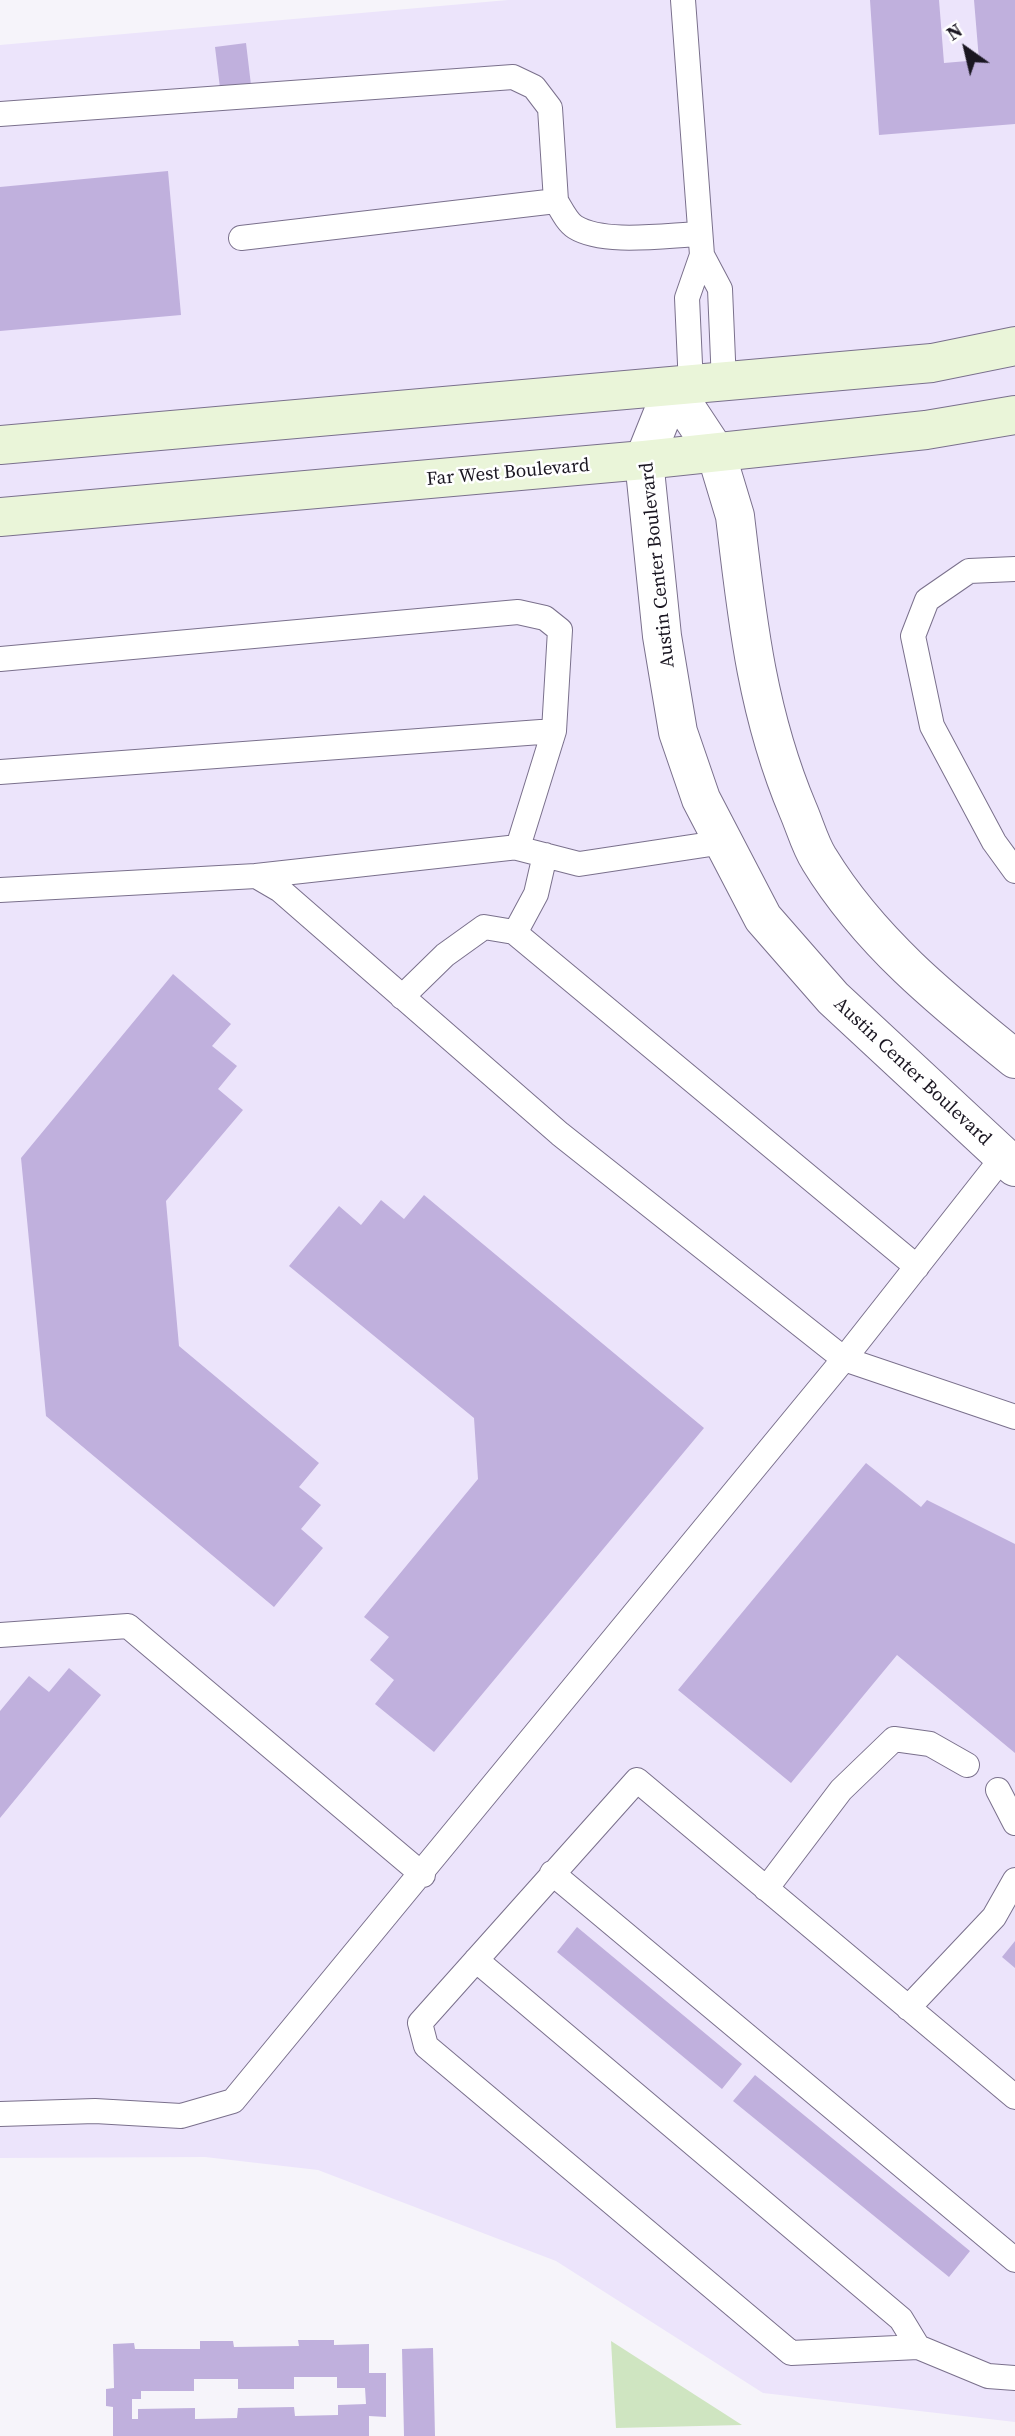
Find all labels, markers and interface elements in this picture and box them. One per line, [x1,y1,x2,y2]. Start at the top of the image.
north arrow [931,14,1001,84]
text: N [941,17,967,46]
street label: Far West Boulevard [425,455,591,491]
street label: Austin Center Boulevard [636,461,680,669]
street label: Austin Center Boulevard [829,993,995,1151]

